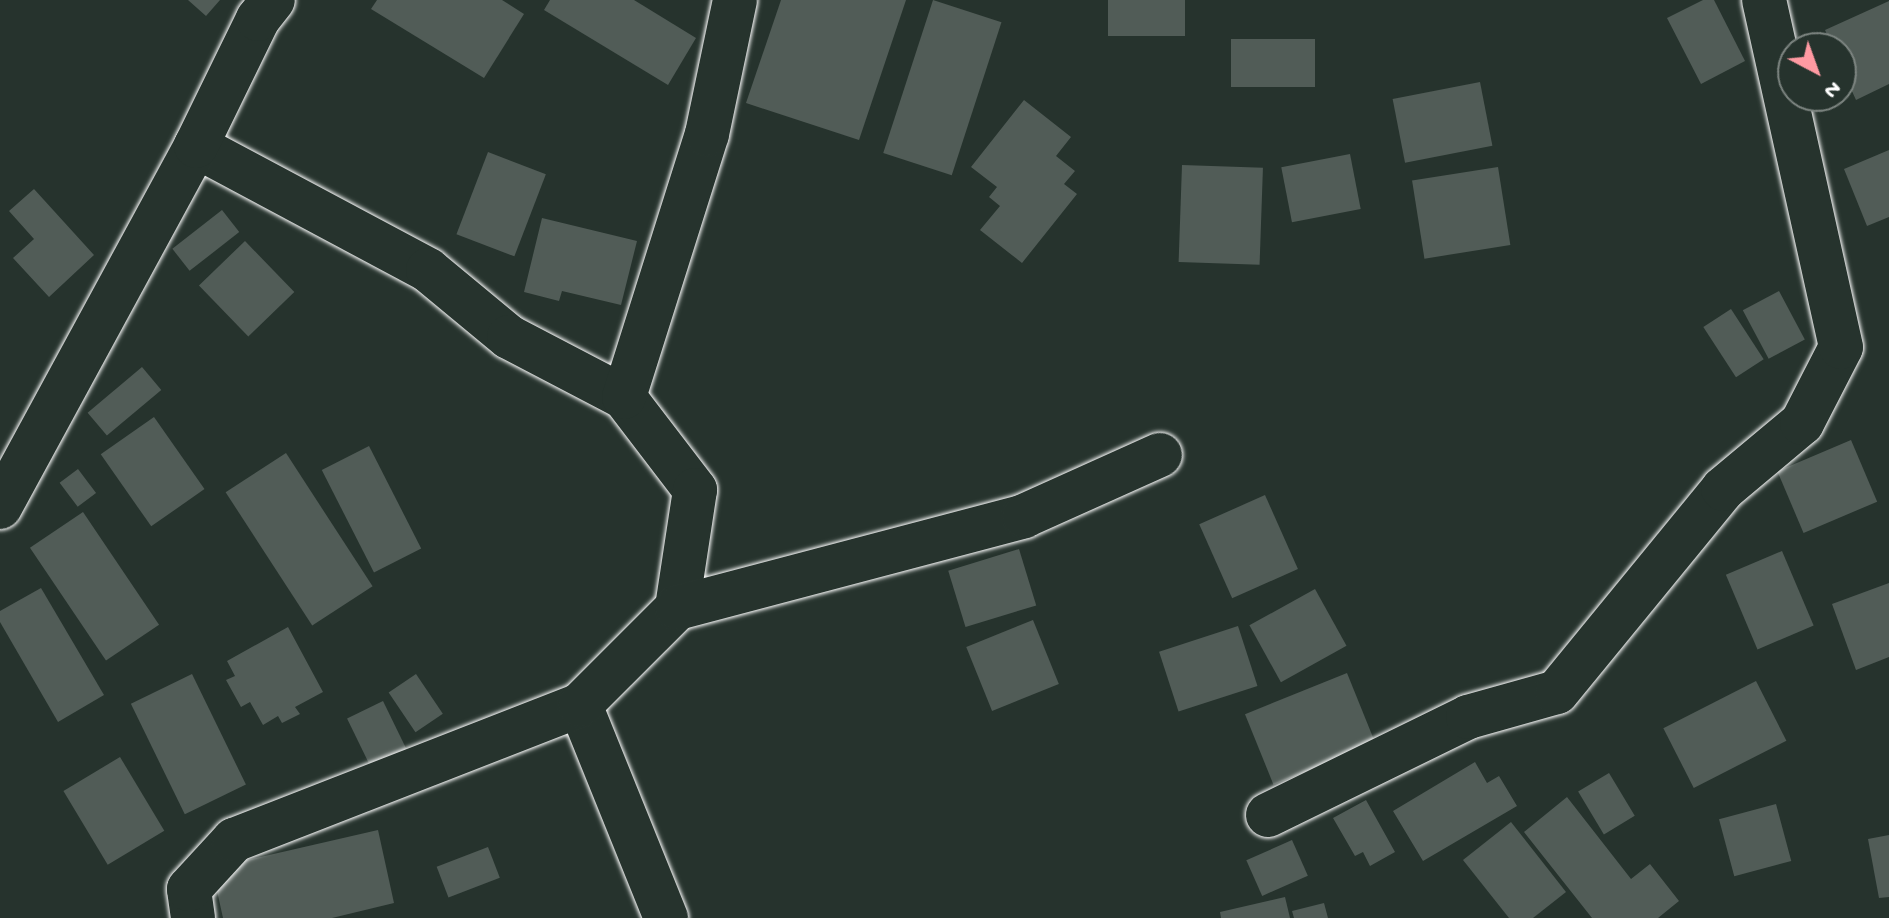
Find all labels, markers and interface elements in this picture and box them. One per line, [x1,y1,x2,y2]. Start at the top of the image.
north arrow [1777,32,1857,112]
text: N [1817,74,1845,103]

